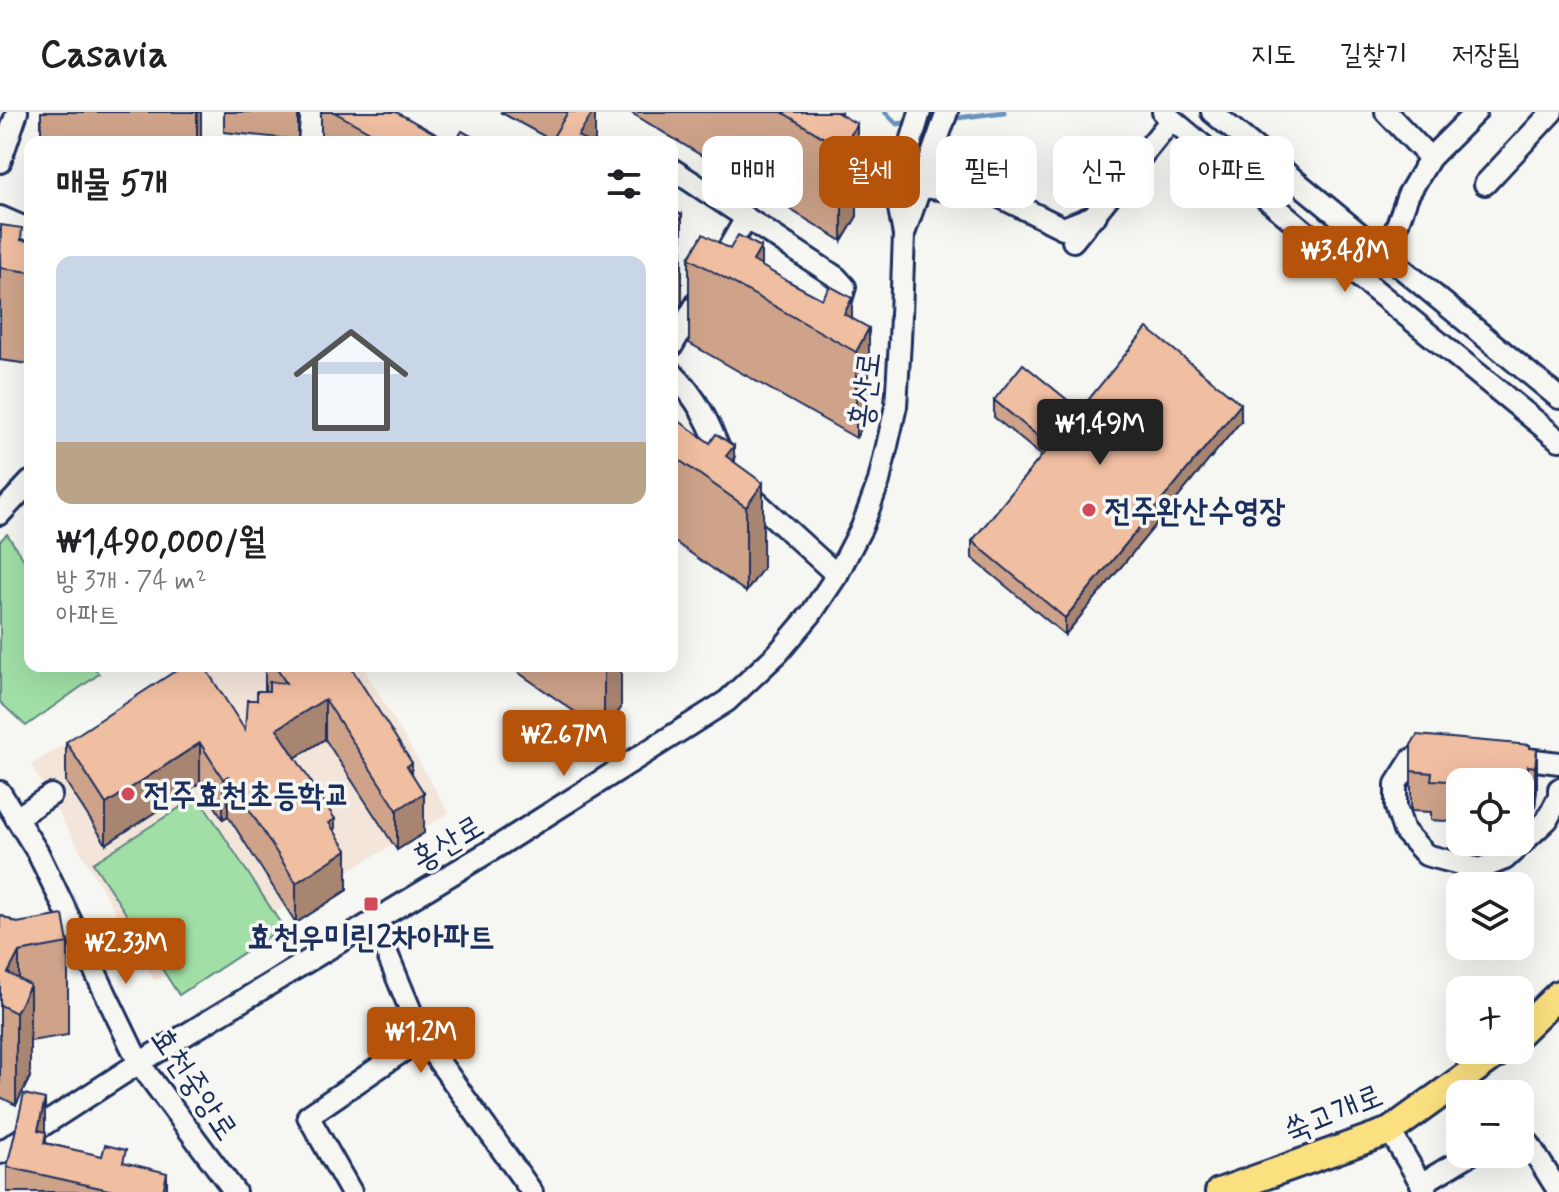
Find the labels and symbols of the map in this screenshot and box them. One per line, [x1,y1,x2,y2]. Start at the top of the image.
pin: ₩3.48M [1280,226,1410,294]
street label: 홍산로 [840,349,892,431]
pin: ₩1.49M [1035,399,1165,467]
place label: 전주완산수영장 [1105,491,1286,533]
marker: 전주완산수영장 [1080,501,1098,519]
pin: ₩2.67M [499,710,629,778]
place label: 전주효천초등학교 [144,775,350,817]
marker: 전주효천초등학교 [119,785,137,803]
street label: 홍산로 [404,806,492,882]
marker: 효천우미린2차아파트 [362,895,380,913]
place label: 효천우미린2차아파트 [247,917,495,959]
pin: ₩2.33M [61,918,191,986]
pin: ₩1.2M [365,1007,477,1075]
street label: 효천중앙로 [140,1019,247,1149]
street label: 쑥고개로 [1278,1075,1389,1153]

